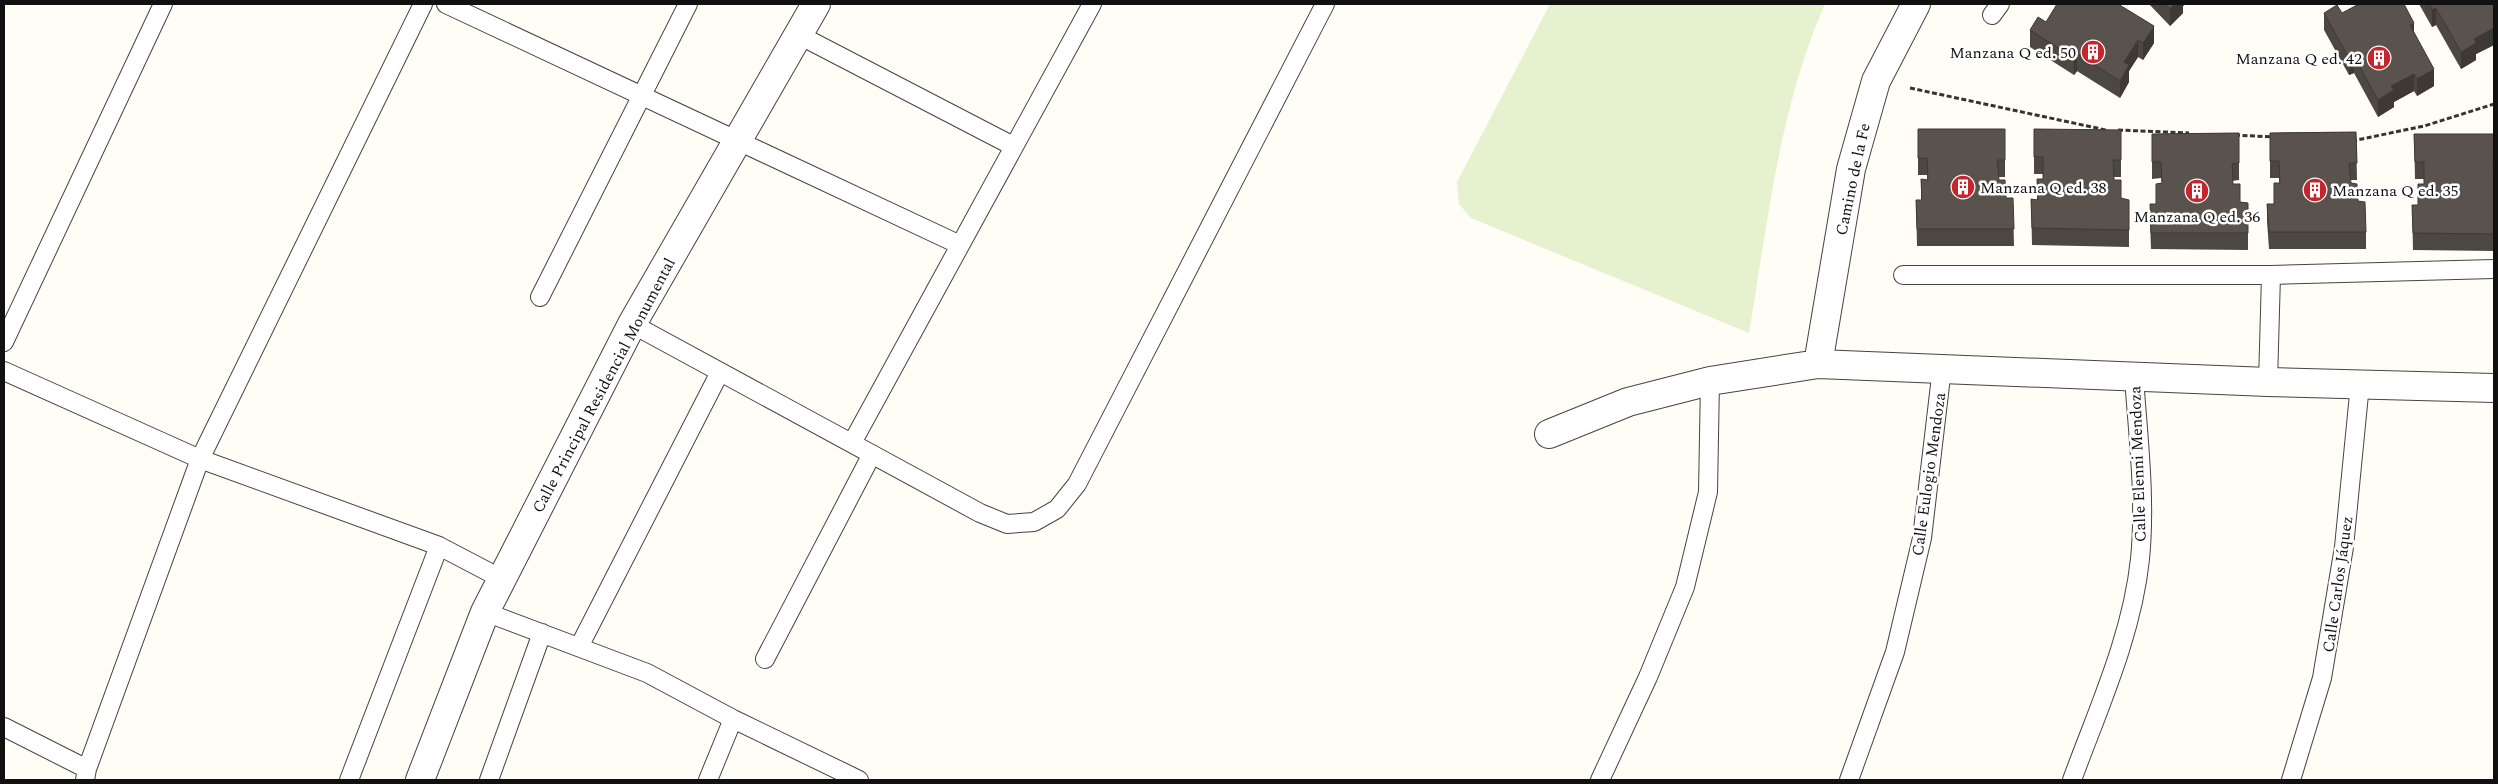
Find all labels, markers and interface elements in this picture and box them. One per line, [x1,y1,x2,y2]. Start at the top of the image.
building icon: Manzana Q ed. 50 [2080,39,2106,65]
place label: Manzana Q ed. 50 [1949,41,2076,65]
building icon: Manzana Q ed. 42 [2366,45,2392,71]
place label: Manzana Q ed. 42 [2235,47,2362,71]
street label: Camino de la Fe [1829,121,1877,238]
building icon: Manzana Q ed. 38 [1950,174,1976,200]
place label: Manzana Q ed. 38 [1980,176,2107,200]
building icon: Manzana Q ed. 35 [2302,177,2328,203]
building icon: Manzana Q ed. 36 [2184,178,2210,204]
place label: Manzana Q ed. 35 [2332,179,2459,203]
place label: Manzana Q ed. 36 [2134,205,2260,229]
street label: Calle Principal Residencial Monumental [526,254,682,517]
street label: Calle Elenni Mendoza [2123,385,2153,542]
street label: Calle Eulogio Mendoza [1906,391,1952,558]
street label: Calle Carlos Jáquez [2317,514,2359,654]

